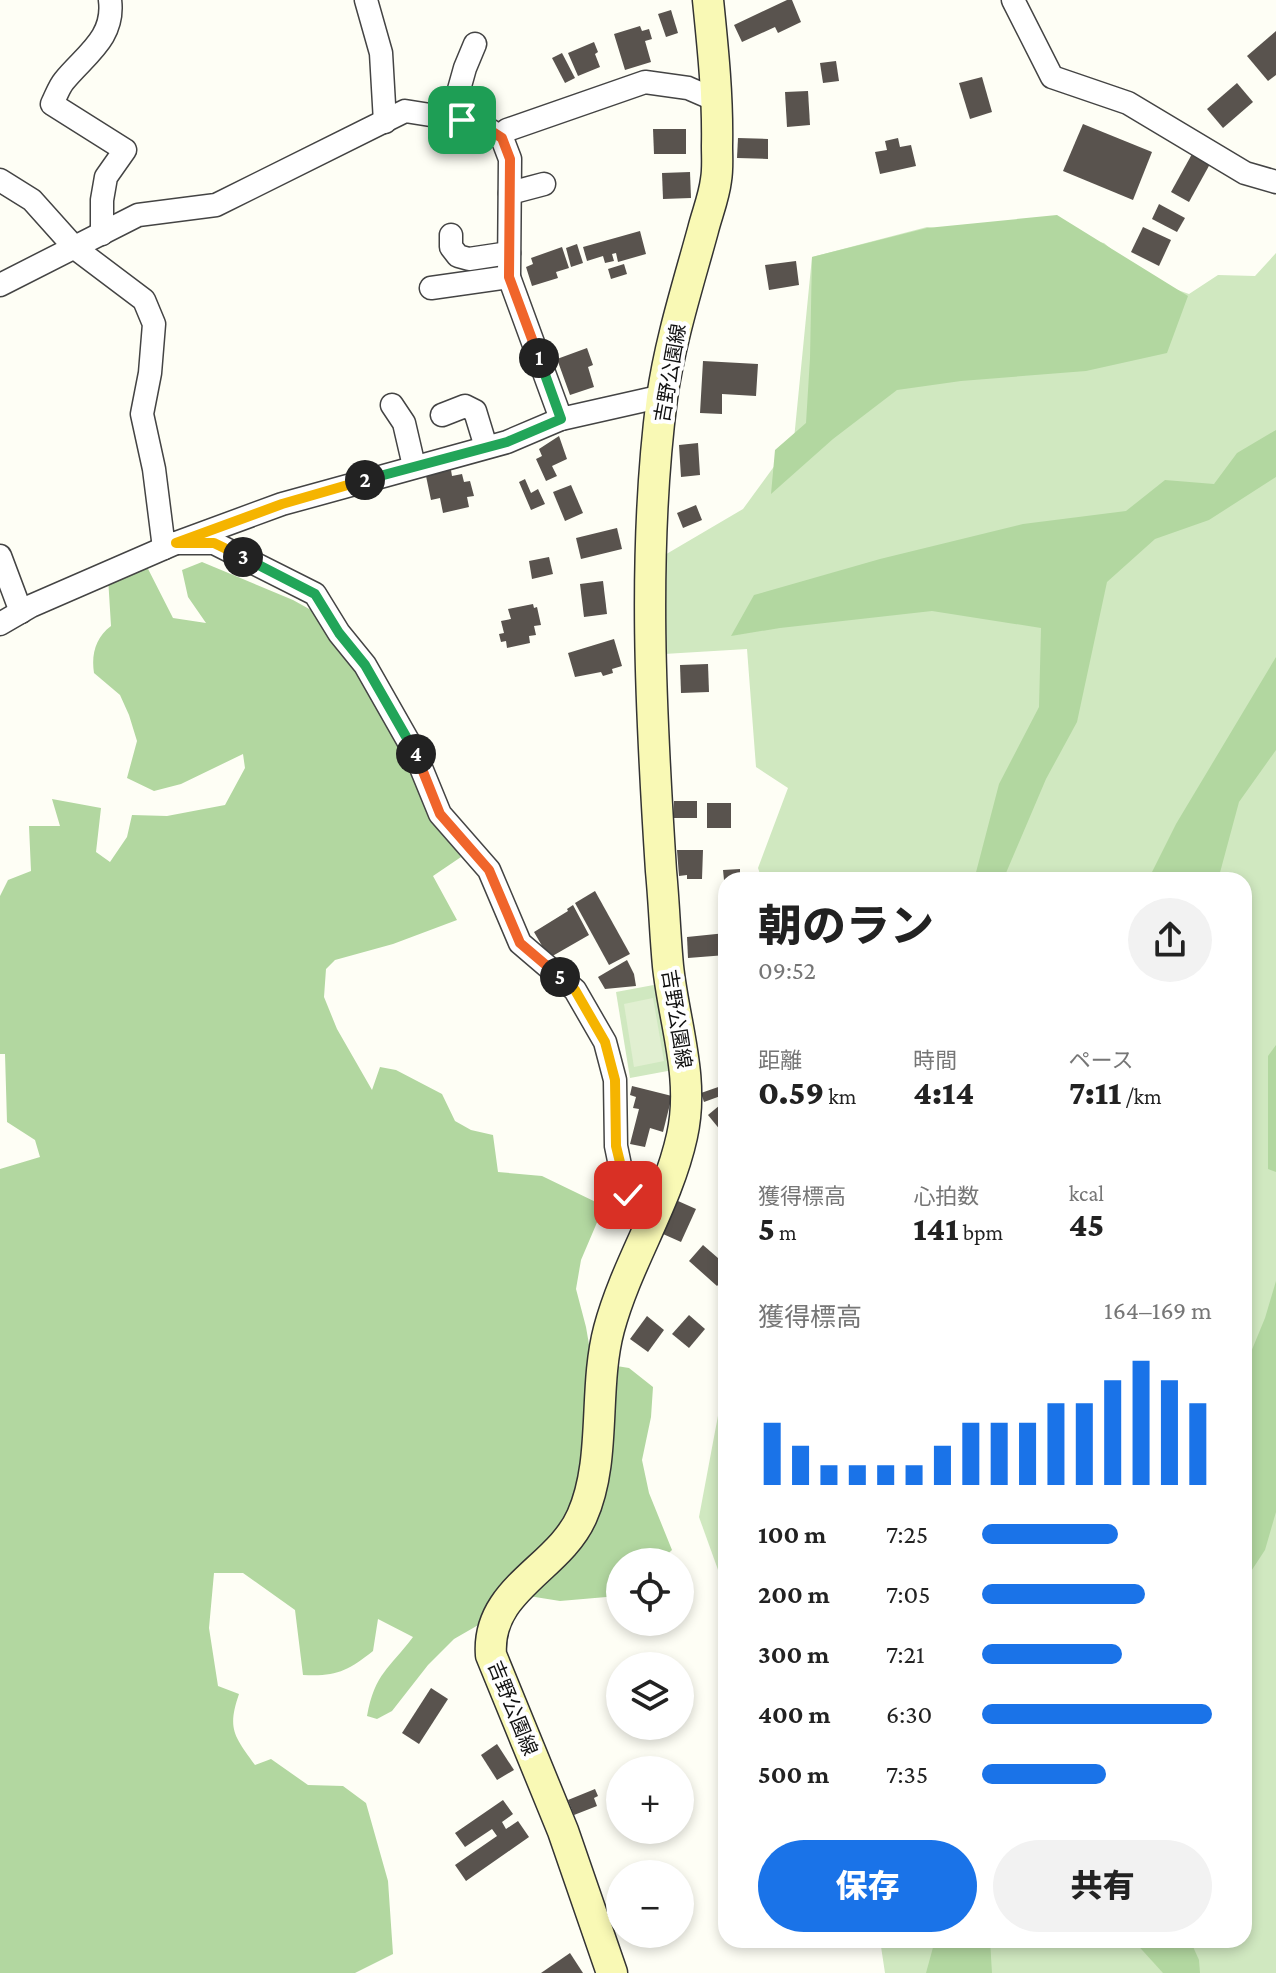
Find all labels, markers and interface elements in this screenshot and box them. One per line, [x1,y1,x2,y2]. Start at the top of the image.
pin [428,86,496,154]
icon: arrive [440,98,484,142]
street label: 吉野公園線 [650,322,690,424]
pin: 1 [519,338,559,378]
text: 1 [535,345,543,370]
pin: 2 [345,460,385,500]
text: 2 [359,467,371,492]
pin: 3 [223,537,263,577]
text: 3 [238,544,248,569]
pin: 4 [396,734,436,774]
text: 4 [410,741,422,766]
button: share [1128,898,1212,982]
text: 朝のラン [758,902,934,950]
text: 09:52 [758,956,816,985]
pin: 5 [540,957,580,997]
text: 5 [555,964,565,989]
street label: 吉野公園線 [658,968,696,1070]
text: 距離 [758,1048,802,1073]
text: 時間 [913,1048,957,1073]
text: ペース [1069,1048,1134,1073]
text: 0.59 [758,1074,824,1111]
text: 4:14 [913,1074,974,1111]
text: 7:11 [1069,1074,1121,1111]
text: km [824,1084,857,1109]
text: /km [1121,1084,1162,1109]
pin [594,1161,662,1229]
icon: check [606,1173,650,1217]
text: kcal [1069,1181,1104,1206]
text: 獲得標高 [758,1184,846,1209]
text: 心拍数 [913,1184,979,1209]
text: 45 [1069,1206,1104,1243]
text: 5 [758,1210,775,1247]
text: 141 [913,1210,959,1247]
text: m [775,1220,797,1245]
text: bpm [959,1220,1003,1245]
text: 164–169 m [1104,1296,1212,1325]
text: 獲得標高 [758,1303,862,1332]
text: 100 m [758,1520,826,1549]
text: 7:25 [886,1520,928,1549]
map controls [606,1548,694,1948]
button: locate [606,1548,694,1636]
text: 200 m [758,1580,830,1609]
text: 7:05 [886,1580,931,1609]
text: 300 m [758,1640,829,1669]
text: 7:21 [886,1640,925,1669]
button: layers [606,1652,694,1740]
street label: 吉野公園線 [484,1658,542,1758]
text: 400 m [758,1700,831,1729]
text: 6:30 [886,1700,932,1729]
button: + [606,1756,694,1844]
text: 500 m [758,1760,829,1789]
text: 7:35 [886,1760,928,1789]
button: 保存 [758,1840,977,1932]
button: 共有 [993,1840,1212,1932]
button: − [606,1860,694,1948]

